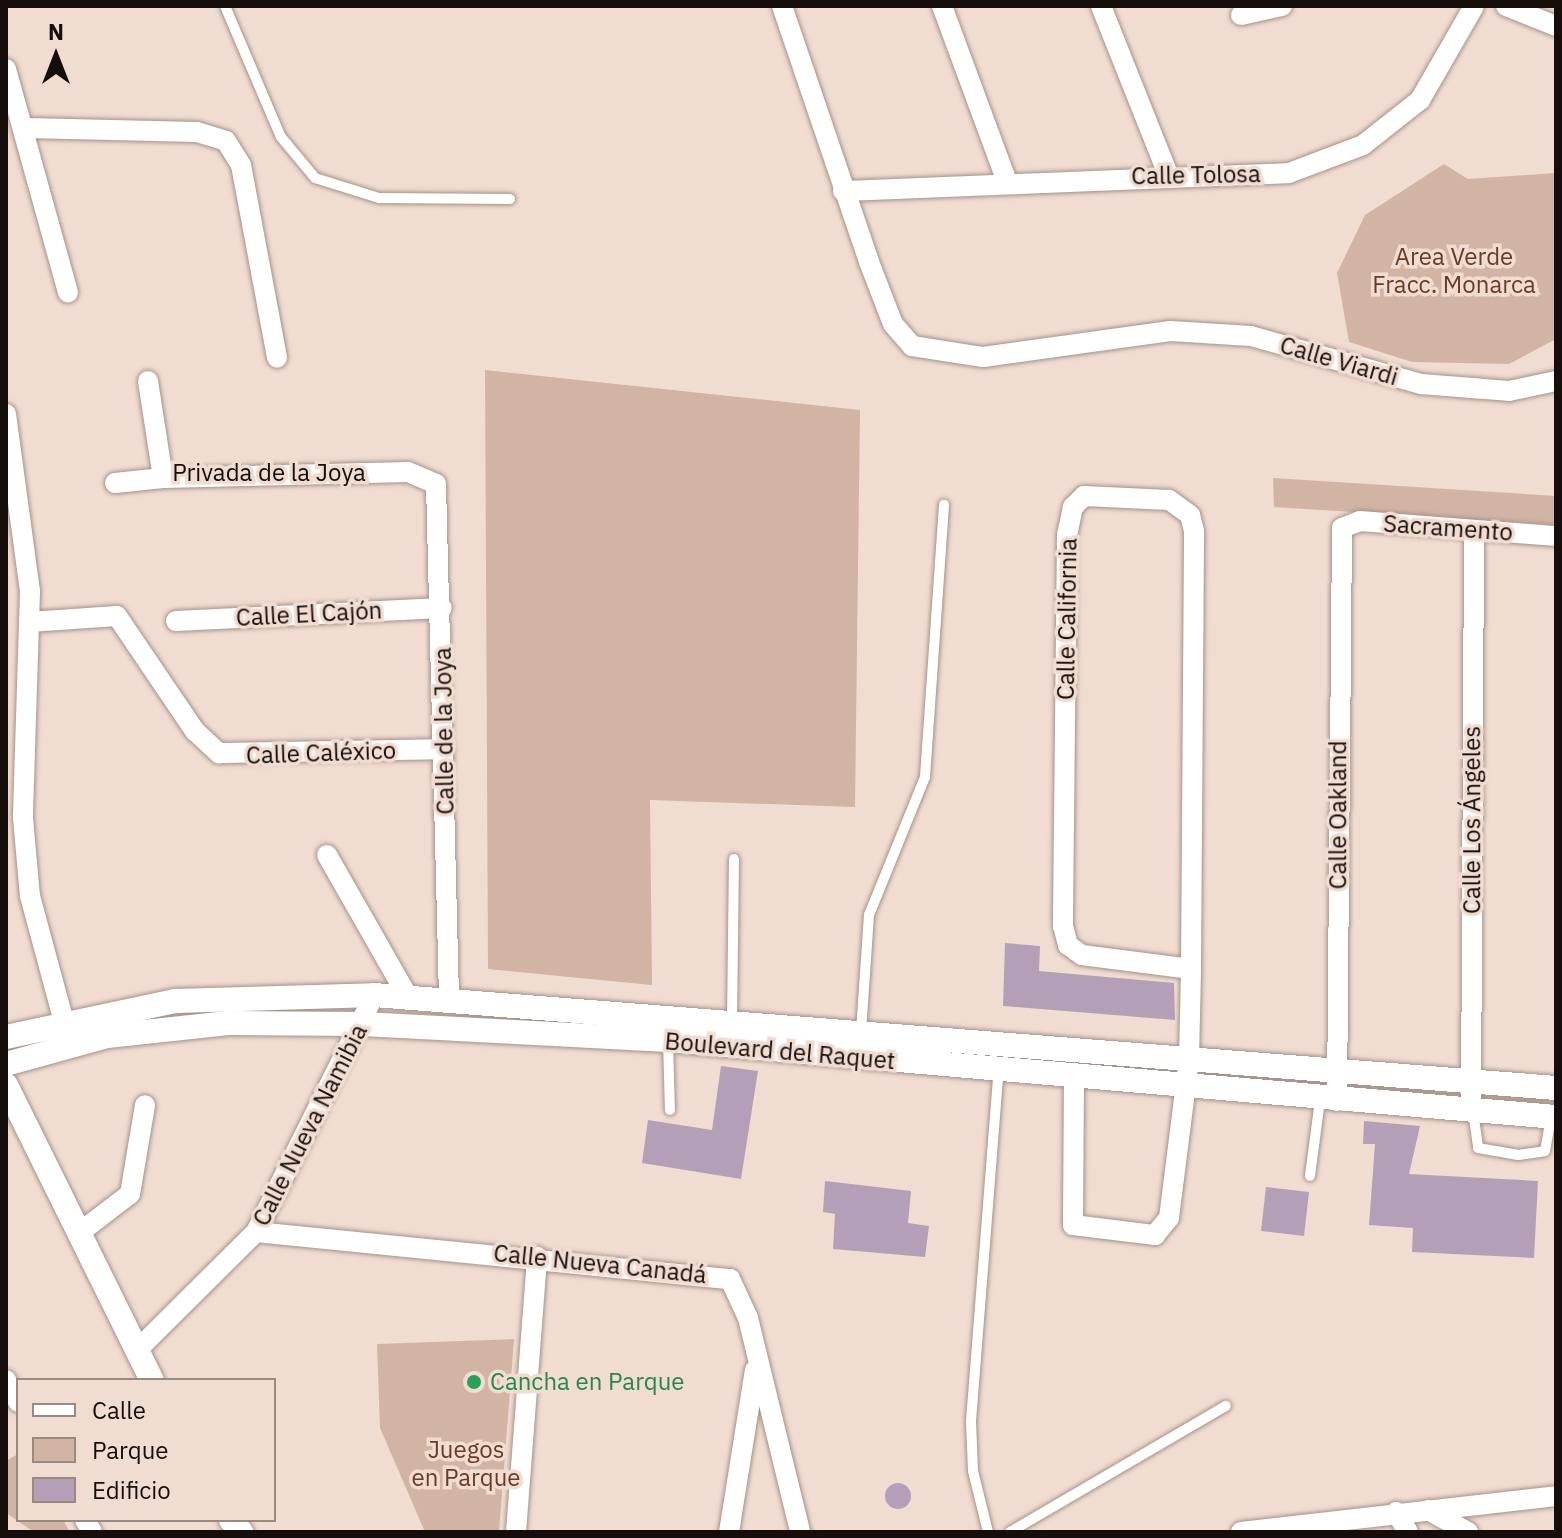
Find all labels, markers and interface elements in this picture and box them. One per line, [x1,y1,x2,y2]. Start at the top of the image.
north arrow [16,16,96,96]
text: N [48,17,64,46]
street label: Calle Tolosa [1131,159,1261,191]
park label: Area Verde Fracc. Monarca [1372,243,1536,299]
street label: Calle Viardi [1277,330,1401,392]
street label: Privada de la Joya [172,459,366,487]
street label: Sacramento [1382,509,1514,547]
street label: Calle California [1051,538,1083,700]
street label: Calle El Cajón [235,596,383,632]
street label: Calle de la Joya [428,647,460,815]
street label: Calle Los Ángeles [1458,726,1486,914]
street label: Calle Caléxico [245,736,397,770]
street label: Calle Oakland [1324,741,1352,889]
street label: Calle Nueva Namibia [247,1019,373,1231]
street label: Boulevard del Raquet [664,1027,896,1075]
street label: Calle Nueva Canadá [492,1238,708,1290]
place label: Cancha en Parque [490,1368,685,1396]
marker: Cancha en Parque [465,1373,483,1391]
legend [16,1378,276,1522]
text: Calle [92,1394,146,1426]
text: Parque [92,1434,169,1466]
park label: Juegos en Parque [412,1436,520,1492]
text: Edificio [92,1474,171,1506]

